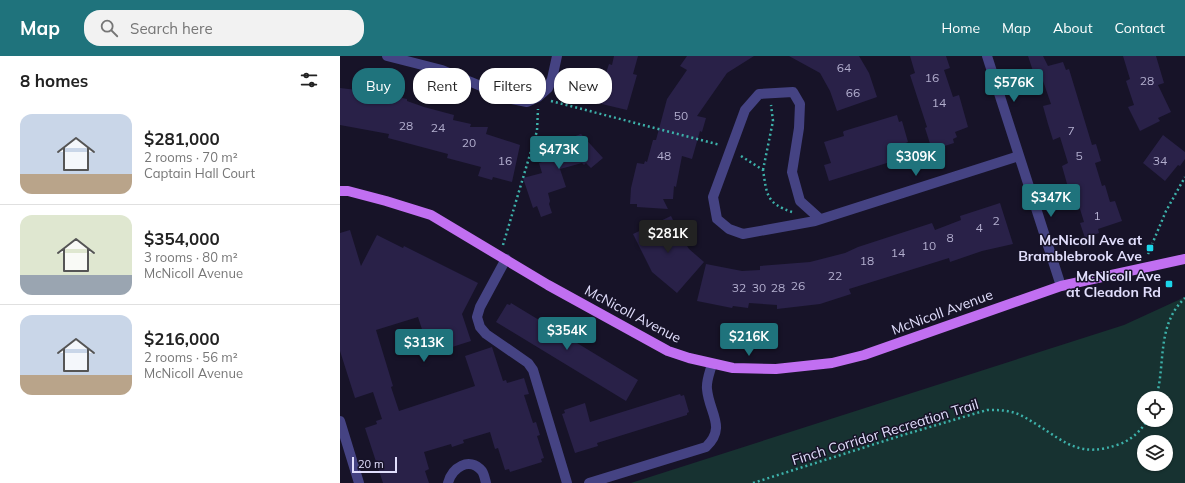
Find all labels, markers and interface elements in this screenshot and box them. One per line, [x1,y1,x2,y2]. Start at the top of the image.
search box [84,10,364,46]
text: Map [20,16,60,40]
icon: search [98,17,120,39]
text: Search here [130,19,213,38]
text: Home [941,19,980,37]
text: Map [1002,19,1031,37]
text: About [1053,19,1093,37]
text: Contact [1115,19,1165,37]
house number: 64 [837,60,851,75]
chip: Buy [352,68,405,104]
chip: Rent [413,68,471,104]
chip: Filters [479,68,546,104]
chip: New [554,68,612,104]
icon: filters [298,69,320,91]
pin: $576K [986,69,1042,103]
text: 8 homes [20,70,88,91]
house number: 16 [925,70,939,85]
house number: 28 [1140,73,1154,88]
text: $576K [994,74,1034,90]
house number: 66 [846,85,860,100]
house number: 14 [932,95,946,110]
house number: 50 [674,108,688,123]
house number: 28 [399,118,413,133]
house number: 24 [431,120,445,135]
house number: 7 [1067,123,1075,138]
text: $281,000 [144,128,220,149]
icon: home [52,130,100,178]
house number: 20 [462,135,476,150]
pin: $473K [531,136,587,170]
text: $473K [539,141,579,157]
pin: $309K [888,143,944,177]
house number: 48 [657,148,671,163]
text: $309K [896,148,936,164]
house number: 5 [1075,148,1083,163]
text: 2 rooms · 70 m² [144,149,238,165]
house number: 16 [498,153,512,168]
house number: 34 [1153,153,1167,168]
text: Captain Hall Court [144,165,255,181]
pin: $347K [1023,184,1079,218]
text: $347K [1031,189,1071,205]
house number: 1 [1093,208,1101,223]
house number: 2 [992,213,1000,228]
pin: $281K [640,220,696,254]
house number: 4 [975,220,983,235]
text: $281K [648,225,688,241]
text: $354,000 [144,228,220,249]
house number: 8 [946,230,954,245]
icon: home [52,231,100,279]
place label: McNicoll Ave at Bramblebrook Ave [1018,231,1143,265]
house number: 10 [922,238,936,253]
marker: McNicoll Ave at Bramblebrook Ave [1145,243,1155,253]
house number: 14 [891,245,905,260]
text: 3 rooms · 80 m² [144,249,238,265]
house number: 18 [860,253,874,268]
text: McNicoll Avenue [144,265,243,281]
place label: McNicoll Ave at Cleadon Rd [1066,267,1161,301]
house number: 22 [828,268,842,283]
house number: 26 [791,278,805,293]
marker: McNicoll Ave at Cleadon Rd [1164,279,1174,289]
house number: 32 [732,280,746,295]
house number: 30 [752,280,766,295]
house number: 28 [771,280,785,295]
street label: McNicoll Avenue [582,281,684,347]
street label: McNicoll Avenue [889,285,995,339]
pin: $354K [539,317,595,351]
text: $354K [547,322,587,338]
pin: $216K [721,323,777,357]
text: $216,000 [144,328,220,349]
text: $216K [729,328,769,344]
pin: $313K [396,329,452,363]
icon: home [52,331,100,379]
text: $313K [404,334,444,350]
text: 2 rooms · 56 m² [144,349,238,365]
text: McNicoll Avenue [144,365,243,381]
map controls [1137,391,1173,471]
button: locate [1137,391,1173,427]
street label: Finch Corridor Recreation Trail [789,395,981,469]
button: layers [1137,435,1173,471]
scale bar [352,455,397,474]
text: 20 m [358,457,384,471]

